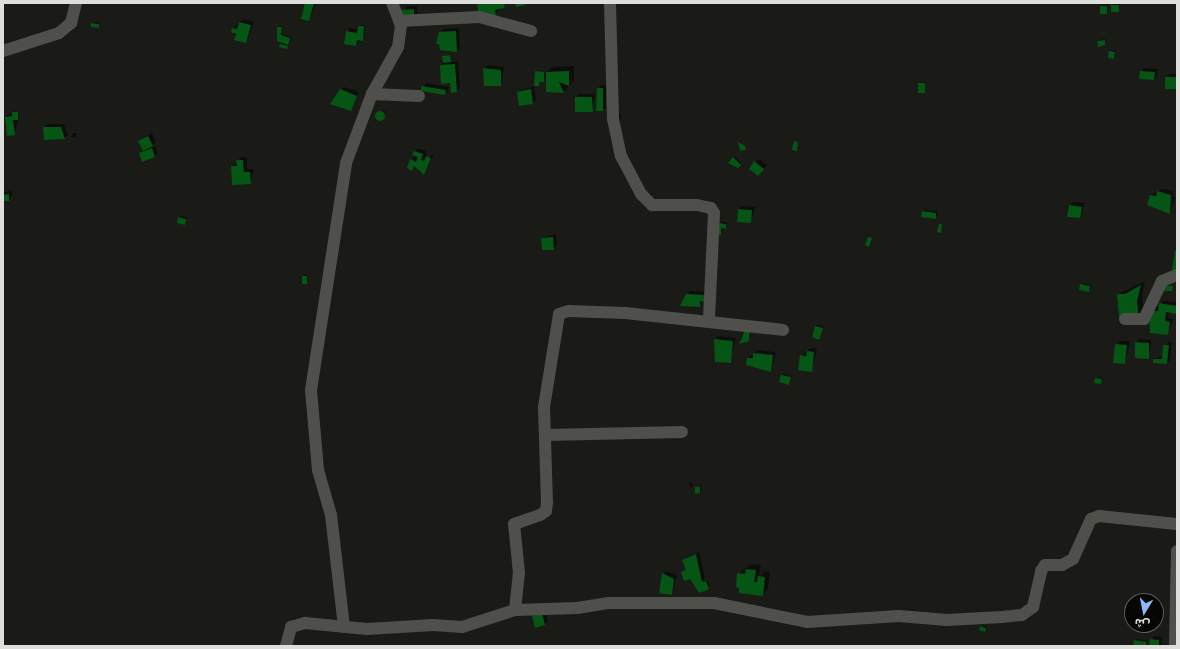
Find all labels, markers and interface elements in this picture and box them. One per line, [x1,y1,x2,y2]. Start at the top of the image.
north arrow [1124,593,1164,633]
text: ش [1133,616,1151,633]

